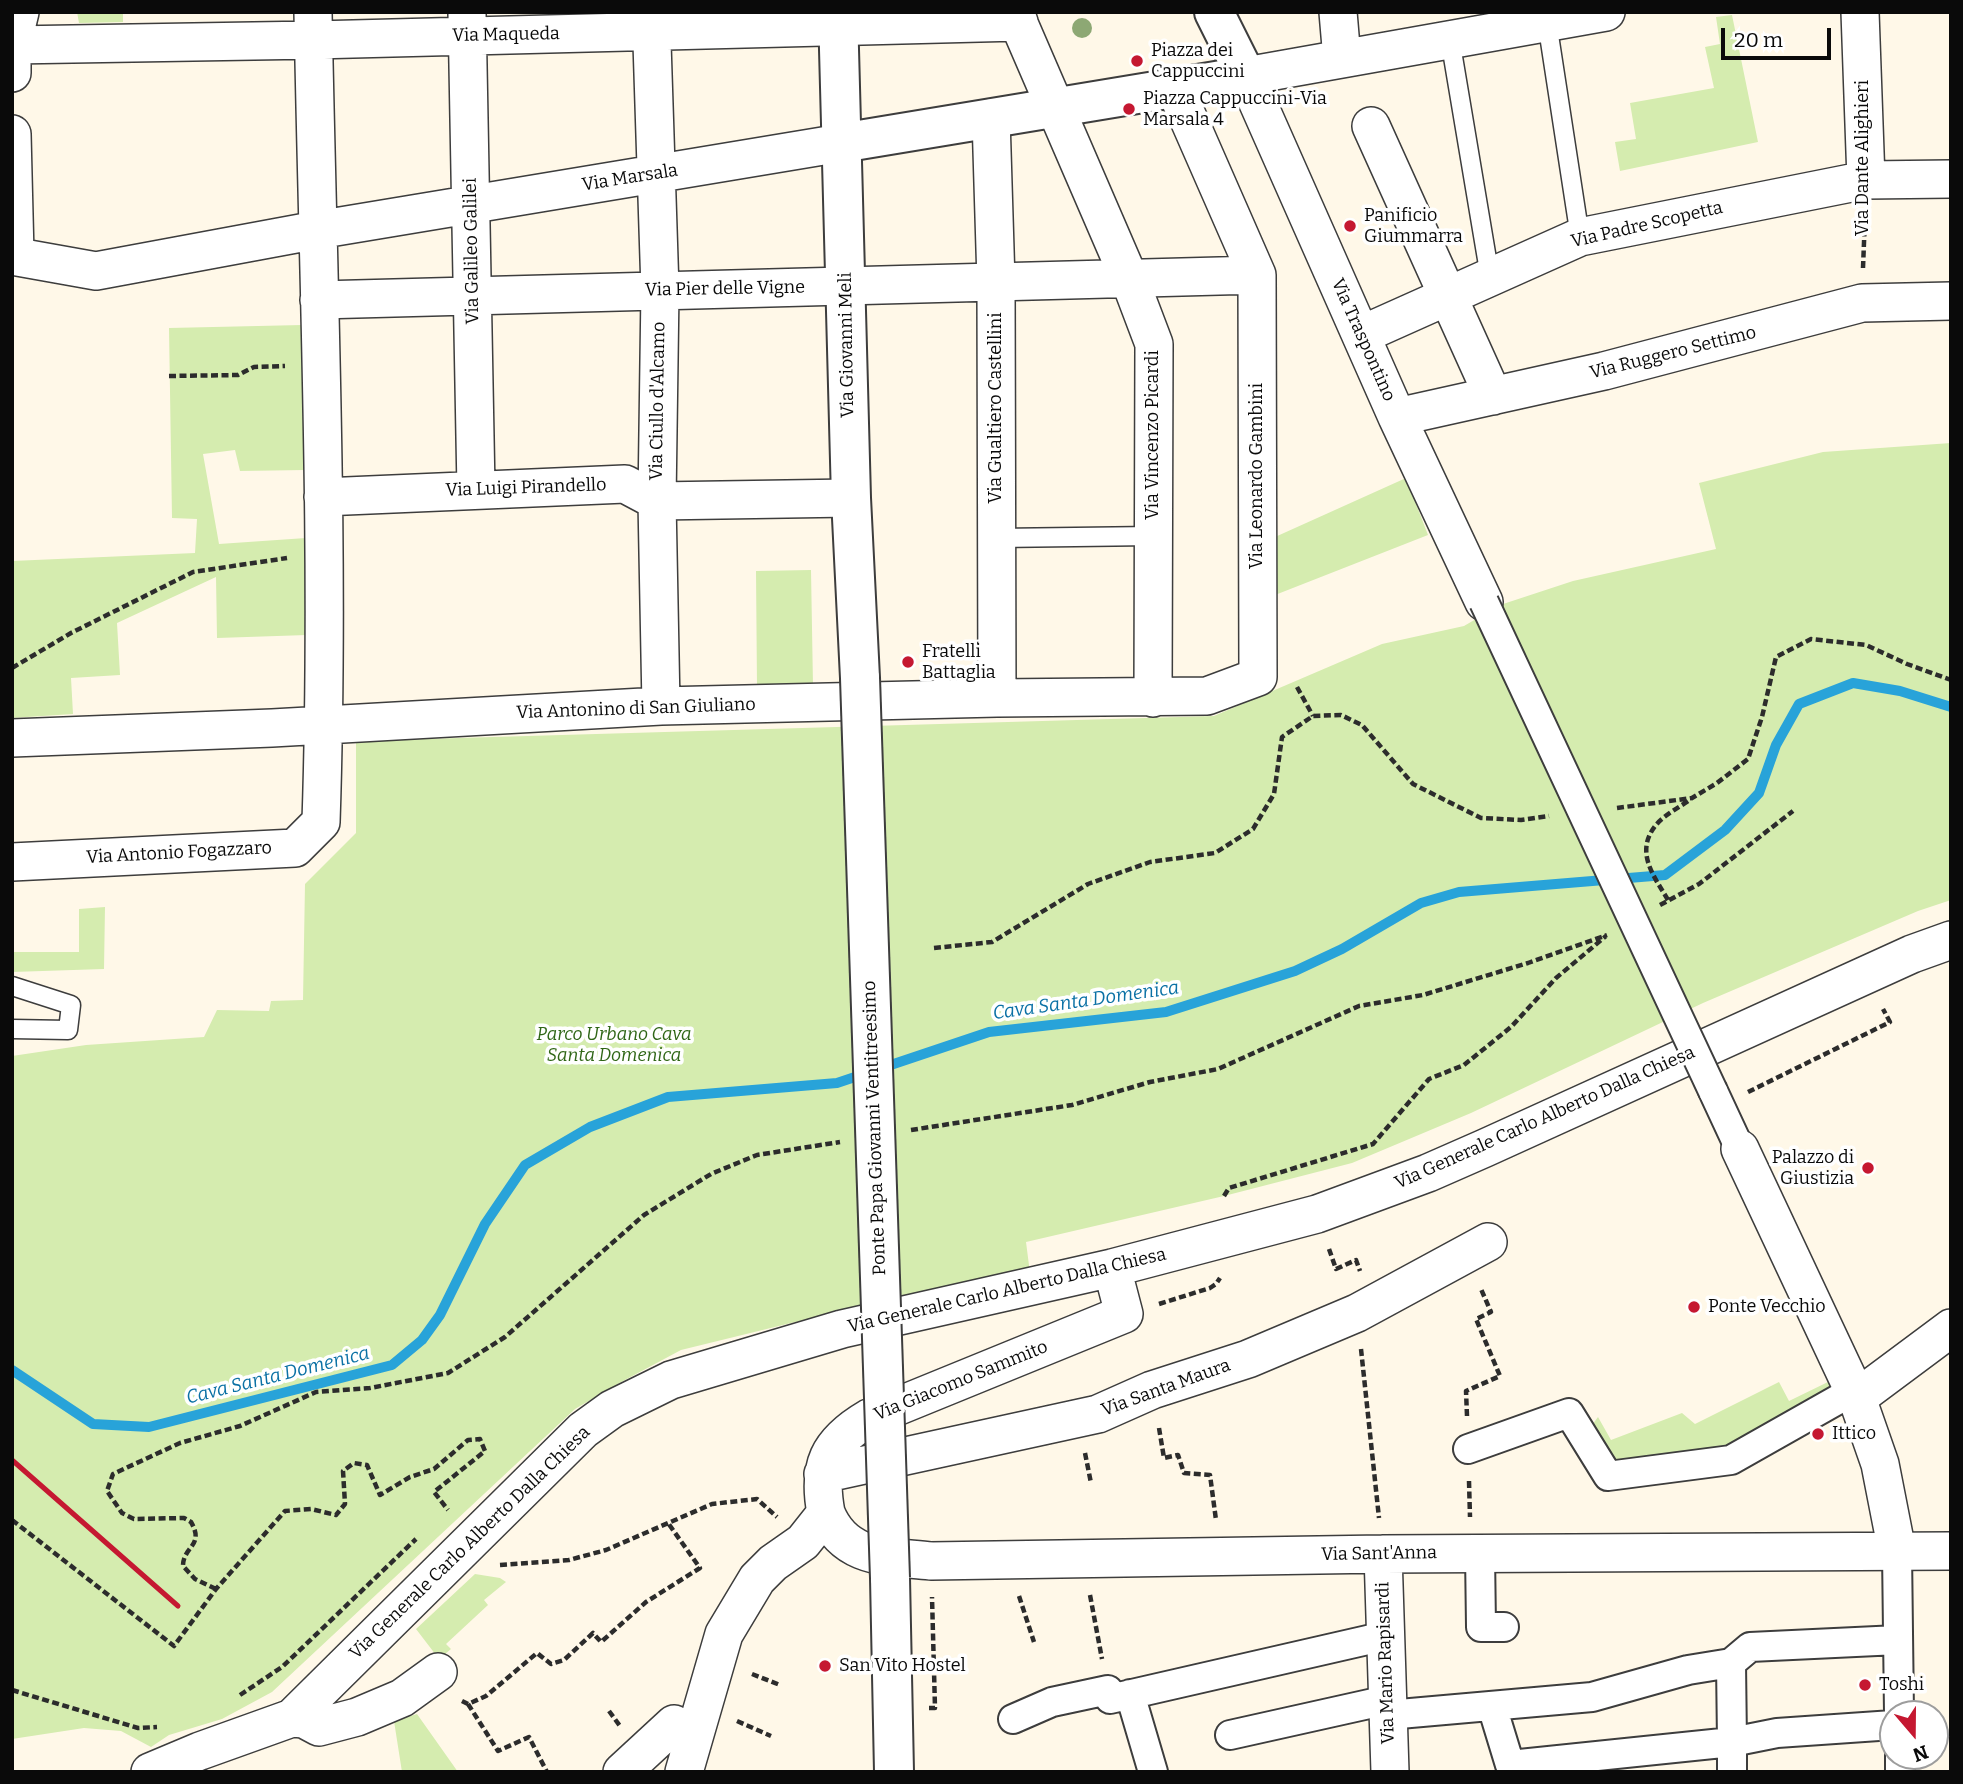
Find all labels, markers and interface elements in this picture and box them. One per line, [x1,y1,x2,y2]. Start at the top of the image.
scale bar [1725,14,1835,58]
street label: Via Maqueda [452,23,560,47]
text: 20 m [1734,27,1783,53]
place label: Piazza dei Cappuccini [1151,40,1245,82]
marker: Piazza dei Cappuccini [1129,53,1145,69]
street label: Via Dante Alighieri [1852,80,1874,236]
place label: Piazza Cappuccini-Via Marsala 4 [1143,88,1327,130]
marker: Piazza Cappuccini-Via Marsala 4 [1121,101,1137,117]
street label: Via Marsala [581,160,679,196]
street label: Via Galileo Galilei [460,178,484,324]
street label: Via Padre Scopetta [1569,197,1725,253]
place label: Panificio Giummarra [1364,205,1463,248]
marker: Panificio Giummarra [1342,218,1358,234]
street label: Via Giovanni Meli [835,272,859,418]
street label: Via Traspontino [1326,275,1400,405]
street label: Via Pier delle Vigne [645,277,805,301]
street label: Via Gualtiero Castellini [985,313,1007,503]
street label: Via Ciullo d'Alcamo [646,321,670,481]
street label: Via Ruggero Settimo [1588,322,1758,384]
street label: Via Vincenzo Picardi [1142,350,1164,520]
street label: Via Leonardo Gambini [1246,383,1268,569]
street label: Via Luigi Pirandello [445,474,607,502]
place label: Fratelli Battaglia [922,641,996,684]
marker: Fratelli Battaglia [900,654,916,670]
street label: Via Antonino di San Giuliano [516,694,756,724]
street label: Via Antonio Fogazzaro [86,837,272,869]
water label: Cava Santa Domenica [991,977,1181,1025]
street label: Ponte Papa Giovanni Ventitreesimo [859,980,891,1276]
park label: Parco Urbano Cava Santa Domenica [537,1024,691,1066]
street label: Via Generale Carlo Alberto Dalla Chiesa [1392,1042,1698,1194]
place label: Palazzo di Giustizia [1772,1147,1854,1190]
marker: Palazzo di Giustizia [1860,1160,1876,1176]
street label: Via Generale Carlo Alberto Dalla Chiesa [846,1244,1168,1338]
place label: Ponte Vecchio [1708,1296,1826,1318]
marker: Ponte Vecchio [1686,1299,1702,1315]
street label: Via Giacomo Sammito [871,1336,1051,1426]
water label: Cava Santa Domenica [184,1342,372,1410]
street label: Via Santa Maura [1099,1355,1233,1421]
street label: Via Generale Carlo Alberto Dalla Chiesa [345,1422,595,1664]
place label: Ittico [1832,1423,1876,1445]
marker: Ittico [1810,1426,1826,1442]
street label: Via Sant'Anna [1321,1542,1437,1566]
street label: Via Mario Rapisardi [1372,1581,1400,1745]
place label: San Vito Hostel [839,1655,966,1677]
marker: San Vito Hostel [817,1658,833,1674]
place label: Toshi [1879,1674,1924,1696]
marker: Toshi [1857,1677,1873,1693]
north arrow [1879,1700,1949,1770]
text: N [1910,1740,1932,1767]

